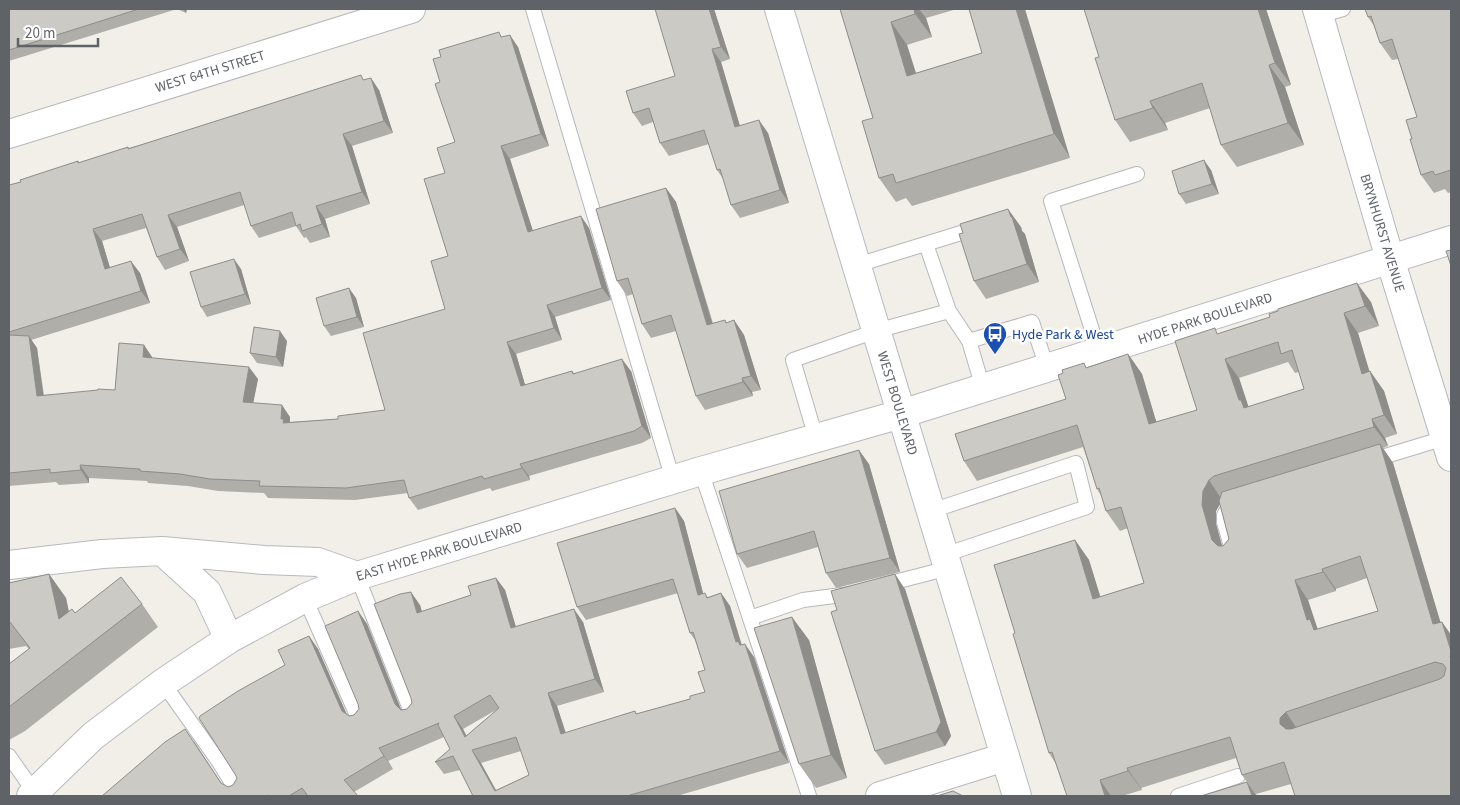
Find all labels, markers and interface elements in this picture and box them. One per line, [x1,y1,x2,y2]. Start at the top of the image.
scale bar [18,15,98,47]
text: 20 m [25,23,55,44]
street label: WEST 64TH STREET [153,46,268,98]
street label: BRYNHURST AVENUE [1355,172,1410,295]
street label: HYDE PARK BOULEVARD [1136,288,1275,350]
bus stop icon: Hyde Park & West [982,321,1008,355]
place label: Hyde Park & West [1012,325,1114,345]
street label: WEST BOULEVARD [872,349,922,458]
street label: EAST HYDE PARK BOULEVARD [354,517,525,587]

